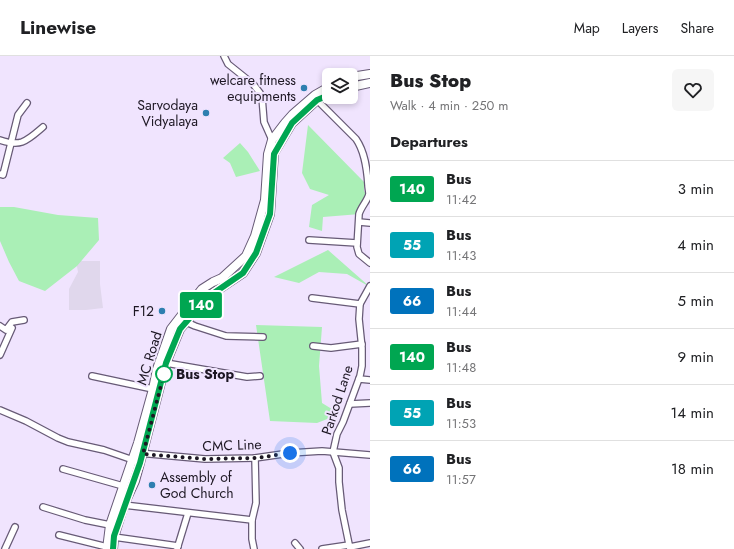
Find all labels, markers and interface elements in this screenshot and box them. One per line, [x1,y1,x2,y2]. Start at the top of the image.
text: Linewise [20,14,96,41]
text: Map [574,18,600,38]
text: Layers [622,18,658,38]
text: Share [680,18,714,38]
text: Bus Stop [390,67,471,94]
map controls [322,68,358,104]
button: layers [322,68,358,104]
button: heart [672,69,714,111]
place label: welcare fitness equipments [210,70,296,106]
marker: welcare fitness equipments [299,83,309,93]
place label: Sarvodaya Vidyalaya [137,95,198,131]
text: Walk · 4 min · 250 m [390,96,508,115]
marker: Sarvodaya Vidyalaya [201,108,211,118]
text: Departures [390,131,468,153]
text: Bus [446,168,471,190]
text: 3 min [678,178,714,200]
text: 140 [399,179,425,199]
text: 11:42 [446,190,477,209]
text: Bus [446,224,471,246]
text: 4 min [677,234,714,256]
text: 55 [403,235,421,255]
text: 11:43 [446,246,476,265]
text: Bus [446,280,471,302]
text: 5 min [678,290,714,312]
text: 66 [403,291,421,311]
line badge: 140 [178,292,224,318]
text: 140 [188,295,214,315]
place label: F12 [133,301,154,321]
text: 11:44 [446,302,477,321]
marker: F12 [157,306,167,316]
street label: MC Road [131,329,167,387]
text: Bus [446,336,471,358]
text: 9 min [677,346,714,368]
text: 140 [399,347,425,367]
text: 11:48 [446,358,476,377]
street label: Parkod Lane [316,363,358,437]
place label: Bus Stop [176,364,234,384]
marker: Bus Stop [155,365,173,383]
text: Bus [446,392,471,414]
text: 14 min [671,402,714,424]
text: 55 [403,403,421,423]
text: 11:53 [446,414,476,433]
street label: CMC Line [202,434,262,456]
your location [280,443,300,463]
text: Bus [446,448,471,470]
text: 18 min [671,458,714,480]
text: 66 [403,459,421,479]
place label: Assembly of God Church [160,467,234,503]
text: 11:57 [446,470,476,489]
marker: Assembly of God Church [147,480,157,490]

